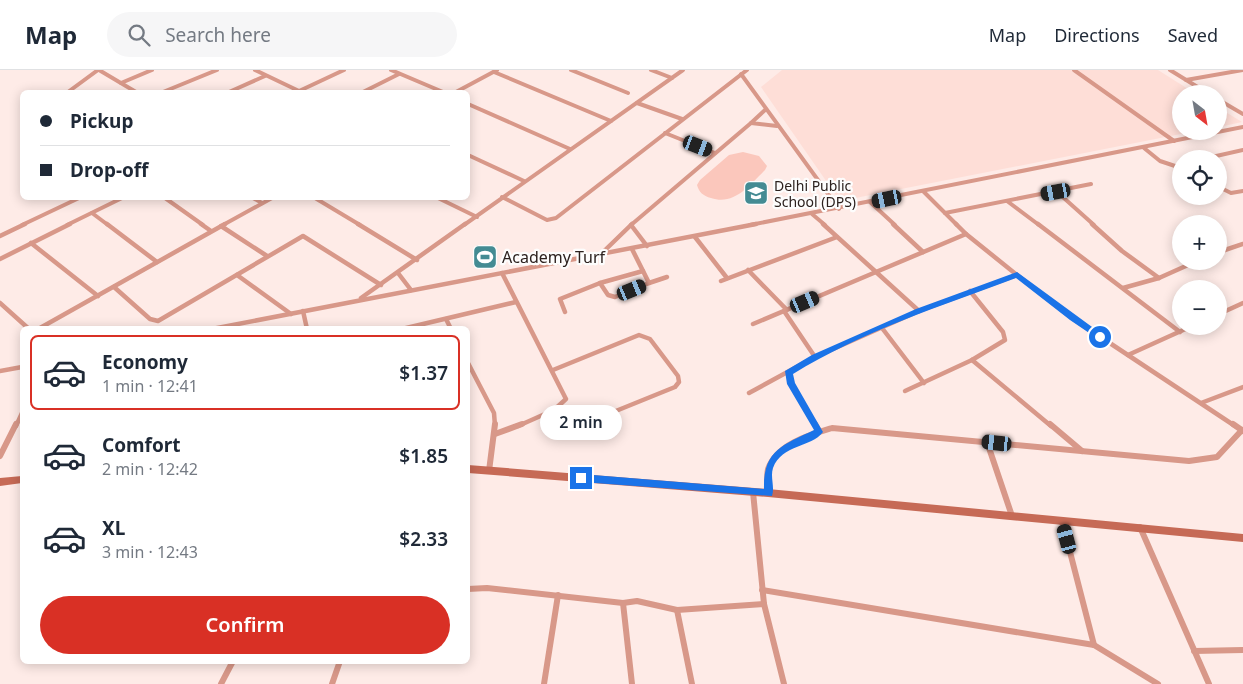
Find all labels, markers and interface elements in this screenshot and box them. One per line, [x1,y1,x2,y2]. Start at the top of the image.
search box [107,12,457,57]
text: Map [25,18,77,51]
icon: search [125,21,153,49]
text: Search here [165,22,271,48]
text: Map [989,23,1026,47]
text: Directions [1054,23,1140,47]
text: Saved [1168,23,1218,47]
north arrow [1172,85,1228,140]
map controls [1172,85,1227,335]
text: Pickup [70,108,133,134]
car [681,134,714,158]
button: locate [1172,150,1227,205]
text: Drop-off [70,157,149,183]
place label: Delhi Public School (DPS) [774,176,856,211]
school or university icon: Delhi Public School (DPS) [743,180,769,206]
car [1039,182,1072,202]
car [870,189,903,209]
button: + [1172,215,1227,270]
sports icon: Academy Turf [472,244,498,270]
place label: Academy Turf [502,246,607,268]
car [615,277,648,303]
button: − [1172,280,1227,335]
car [788,289,821,315]
route start [1089,326,1111,348]
text: Economy [102,349,188,375]
icon: car [42,350,87,395]
text: $1.37 [399,360,448,386]
text: 1 min · 12:41 [102,375,198,397]
callout: 2 min [540,406,622,440]
text: 2 min [559,411,603,433]
text: Comfort [102,432,181,458]
icon: car [42,433,87,478]
car [981,434,1012,452]
text: $1.85 [399,443,448,469]
text: 2 min · 12:42 [102,458,198,480]
route end [570,467,592,489]
text: XL [102,515,125,541]
icon: car [42,516,87,561]
car [1055,523,1078,555]
text: $2.33 [399,526,448,552]
text: 3 min · 12:43 [102,541,198,563]
button: Confirm [40,596,450,654]

